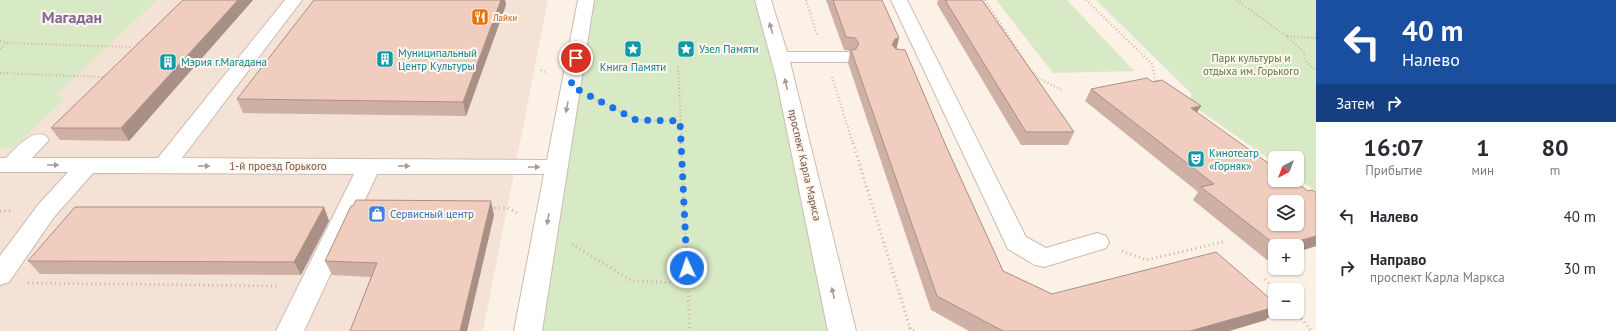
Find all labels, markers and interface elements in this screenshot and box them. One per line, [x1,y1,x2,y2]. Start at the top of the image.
district label: Магадан [42,7,102,27]
restaurant icon: Лайки [470,7,490,27]
place label: Лайки [492,12,517,23]
text: 40 m [1402,12,1463,49]
icon: left [1336,16,1388,68]
one-way arrow [768,22,774,34]
place icon: Книга Памяти [623,39,643,59]
place icon: Узел Памяти [676,39,696,59]
pin [559,41,593,75]
place label: Узел Памяти [699,42,759,56]
place label: Муниципальный Центр Культуры [398,46,477,73]
icon: arrive [565,47,587,69]
text: Налево [1402,48,1460,71]
building icon: Муниципальный Центр Культуры [375,49,395,69]
park label: Парк культуры и отдыха им. Горького [1203,51,1299,78]
building icon: Мэрия г.Магадана [158,52,178,72]
place label: Мэрия г.Магадана [181,55,267,69]
place label: Книга Памяти [600,60,666,74]
one-way arrow [783,78,789,90]
icon: right [1383,92,1405,114]
text: Затем [1336,94,1375,113]
one-way arrow [564,101,570,113]
street label: проспект Карла Маркса [785,108,825,222]
text: 16:07 [1363,132,1424,163]
text: 1 [1476,132,1490,163]
text: 80 [1541,132,1569,163]
place label: Кинотеатр «Горняк» [1209,146,1259,173]
theatre icon: Кинотеатр «Горняк» [1186,149,1206,169]
north arrow [1268,151,1304,187]
map controls [1268,151,1304,319]
street label: 1-й проезд Горького [229,159,327,173]
one-way arrow [47,162,60,168]
one-way arrow [198,162,210,169]
text: Прибытие [1365,162,1422,179]
text: мин [1472,162,1494,179]
text: m [1550,162,1560,179]
one-way arrow [398,163,411,169]
one-way arrow [528,164,541,170]
button: layers [1268,195,1304,231]
shop icon: Сервисный центр [367,204,387,224]
icon: left [1336,205,1358,227]
place label: Сервисный центр [390,207,474,221]
text: Налево [1370,207,1418,226]
text: 40 m [1563,207,1596,226]
one-way arrow [544,213,550,225]
button: + [1268,239,1304,275]
position arrow [666,247,708,289]
text: Направо [1370,250,1426,269]
icon: right [1336,257,1358,279]
text: 30 m [1563,259,1596,278]
text: проспект Карла Маркса [1370,269,1505,286]
button: − [1268,283,1304,319]
one-way arrow [830,287,836,299]

